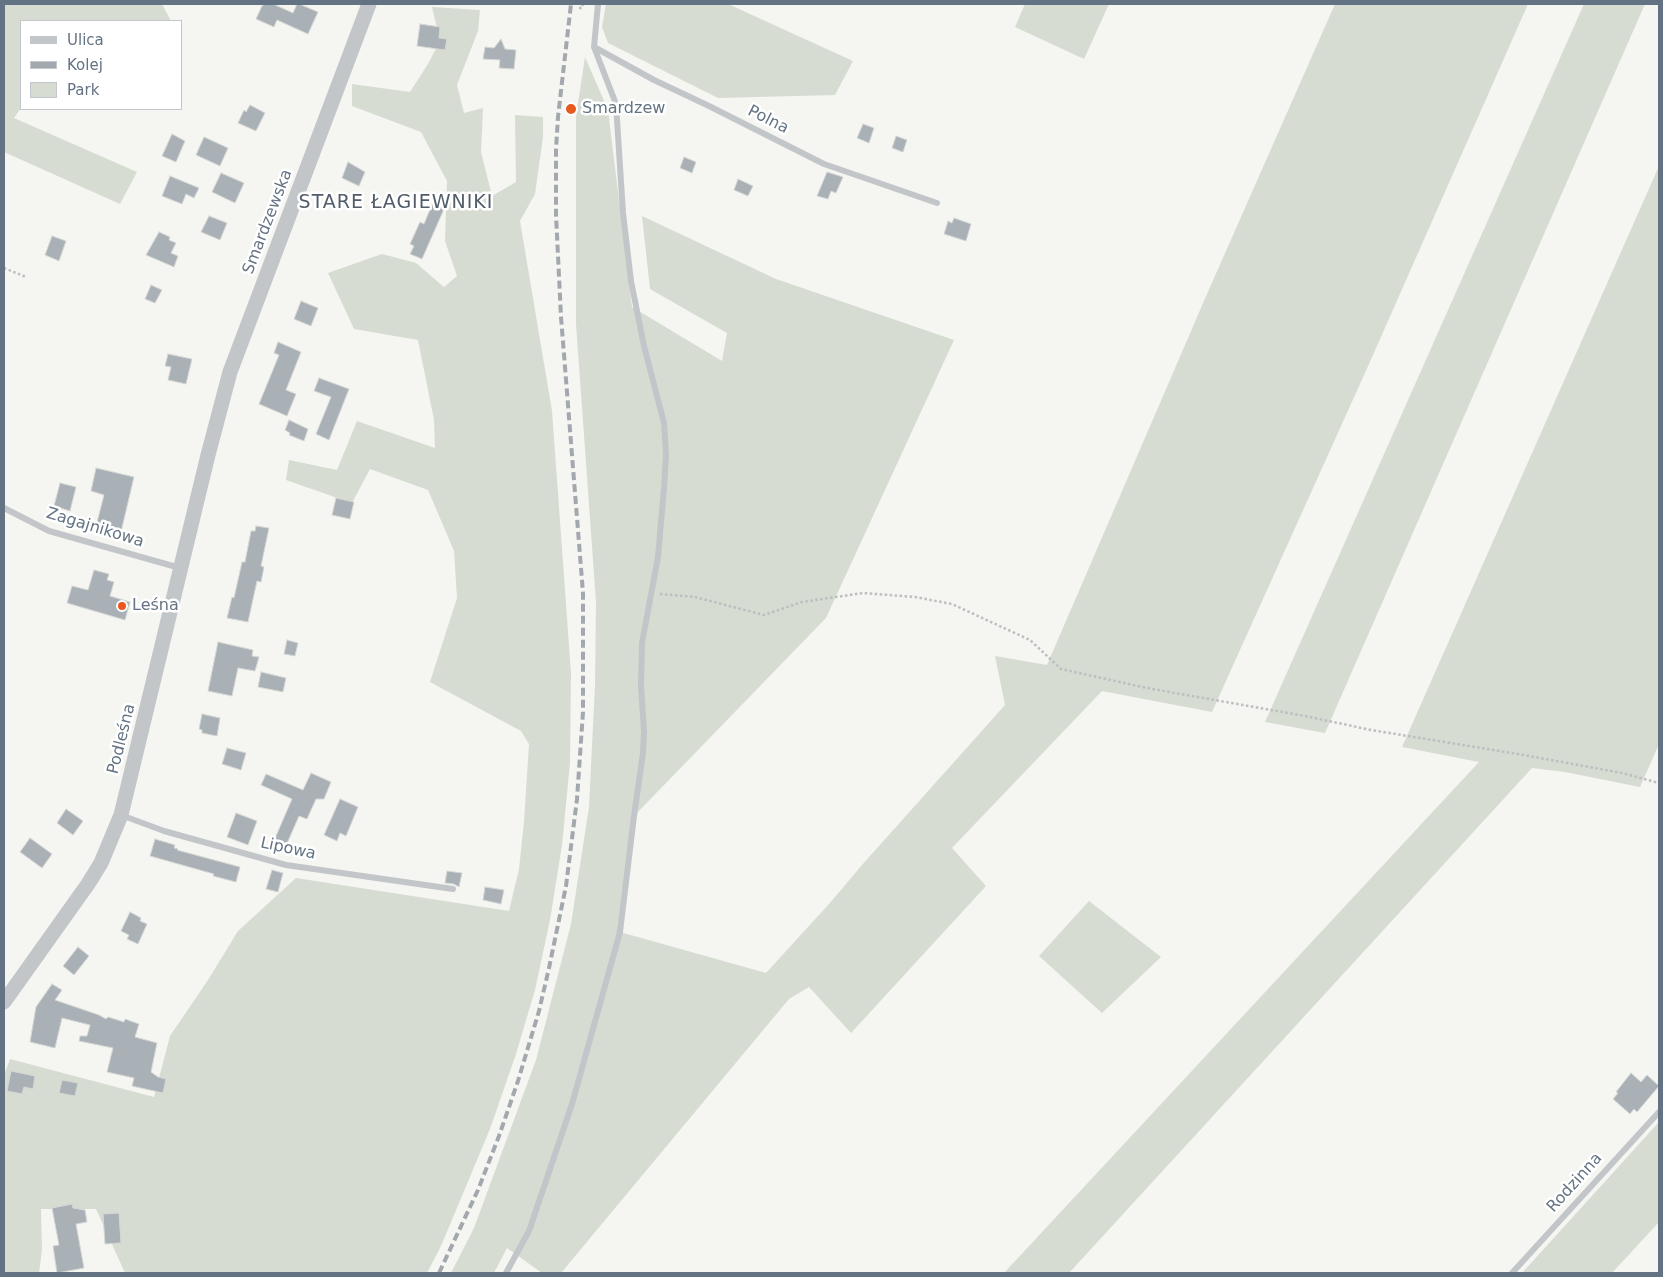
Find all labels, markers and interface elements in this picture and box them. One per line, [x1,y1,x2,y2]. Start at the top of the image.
legend [20,20,182,110]
text: Ulica [67,31,104,49]
text: Kolej [67,56,103,74]
text: Park [67,81,99,99]
place label: Smardzew [582,99,665,119]
marker: Smardzew [564,102,578,116]
street label: Polna [744,102,792,138]
street label: Smardzewska [239,167,297,277]
district label: STARE ŁAGIEWNIKI [297,192,495,214]
street label: Zagajnikowa [44,504,146,552]
place label: Leśna [132,596,179,616]
marker: Leśna [116,600,128,612]
street label: Podleśna [104,702,140,776]
street label: Lipowa [259,834,317,864]
street label: Rodzinna [1543,1149,1607,1217]

